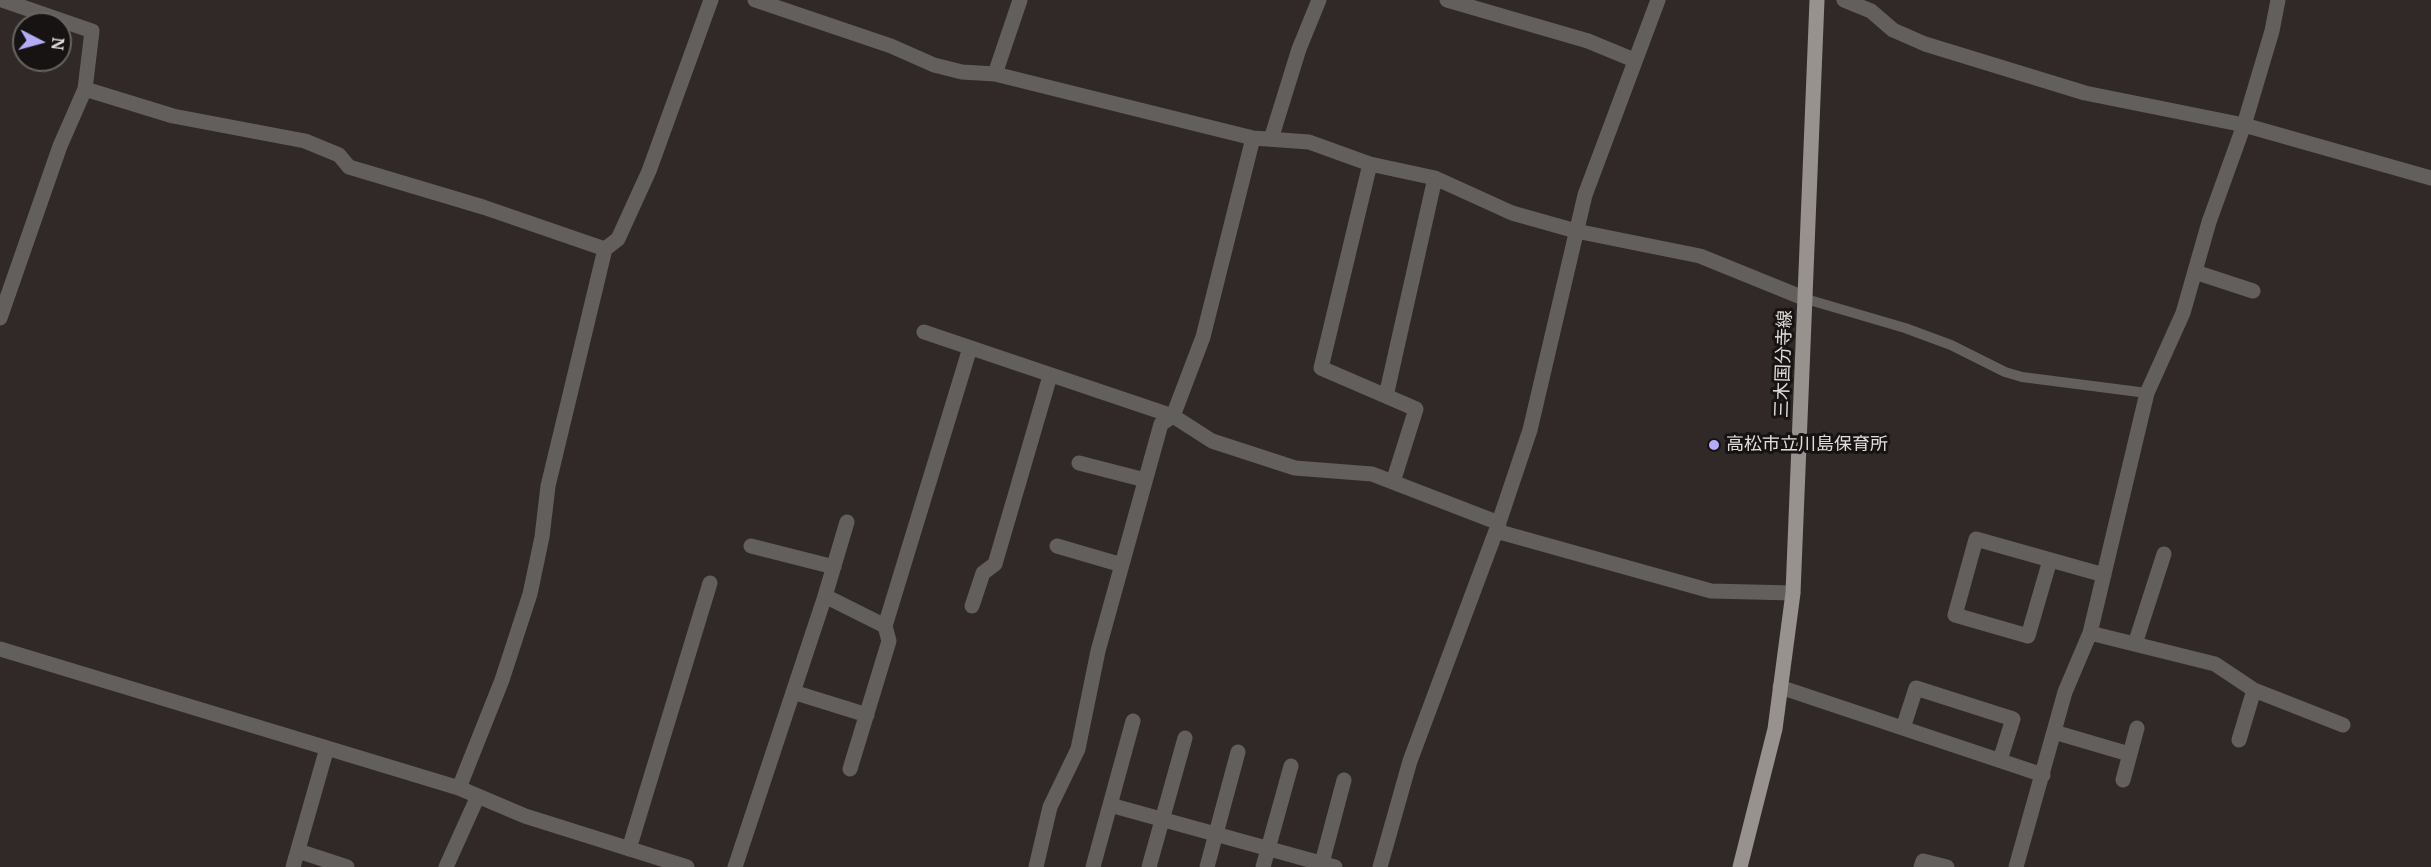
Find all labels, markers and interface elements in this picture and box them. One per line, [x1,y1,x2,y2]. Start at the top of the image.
north arrow [12,12,72,72]
text: N [47,36,69,51]
street label: 三木国分寺線 [1771,310,1797,418]
place label: 高松市立川島保育所 [1726,434,1888,456]
marker: 高松市立川島保育所 [1707,438,1721,452]

